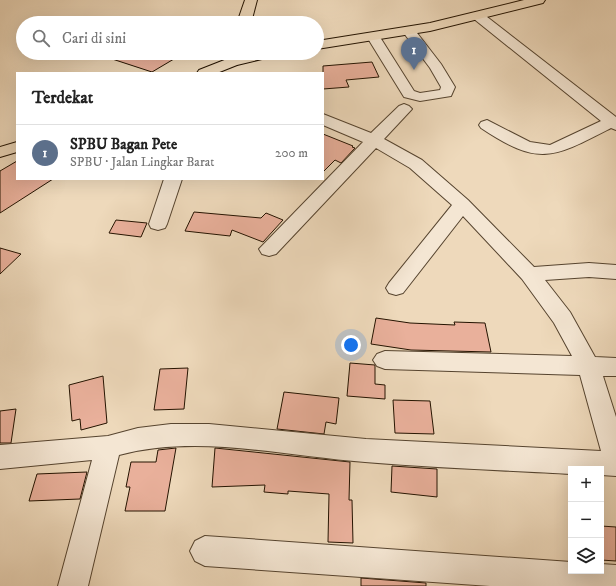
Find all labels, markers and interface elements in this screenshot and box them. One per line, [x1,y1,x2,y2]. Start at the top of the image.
search box [16,16,324,60]
icon: search [30,27,52,49]
text: Cari di sini [62,29,126,48]
pin: 1 [401,37,427,70]
text: Terdekat [32,87,93,109]
text: SPBU Bagan Pete [70,135,177,154]
text: 1 [43,145,47,161]
text: 200 m [275,145,308,161]
text: SPBU · Jalan Lingkar Barat [70,154,214,170]
your location [341,335,361,355]
map controls [568,466,604,574]
button: + [568,466,604,502]
button: − [568,502,604,538]
button: layers [568,538,604,574]

